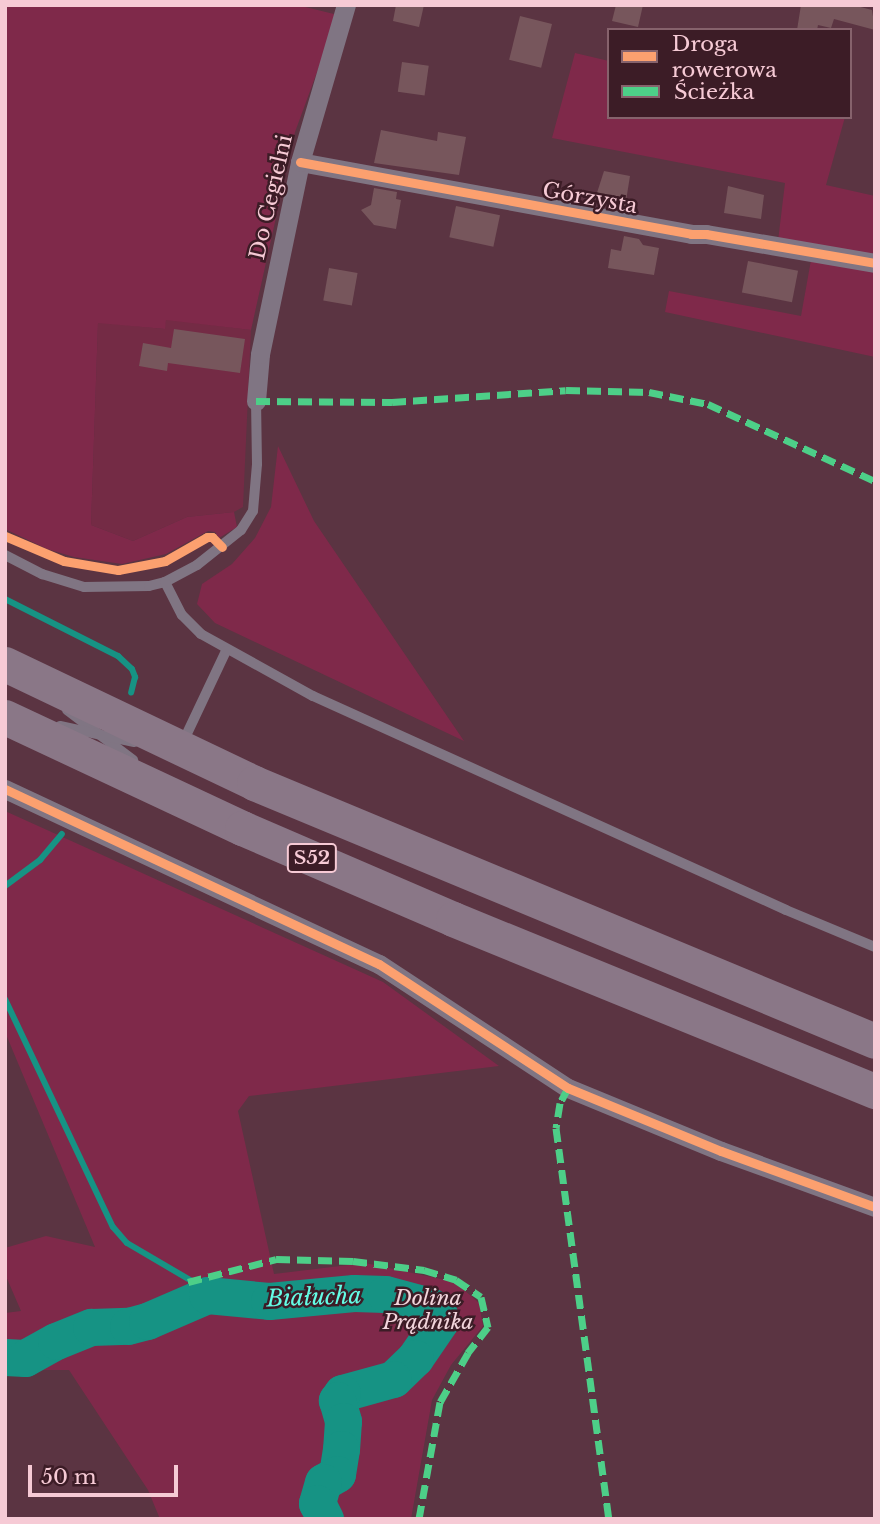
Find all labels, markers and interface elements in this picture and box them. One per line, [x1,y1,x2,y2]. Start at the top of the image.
legend [607,28,852,119]
text: Droga rowerowa [672,31,777,83]
text: Ścieżka [674,79,754,105]
street label: Do Cegielni [244,132,298,262]
street label: Górzysta [541,177,639,219]
road number: S52 [286,842,338,874]
water label: Białucha [266,1282,362,1312]
park label: Dolina Prądnika [383,1285,473,1335]
scale bar [32,1450,182,1494]
text: 50 m [41,1464,96,1490]

